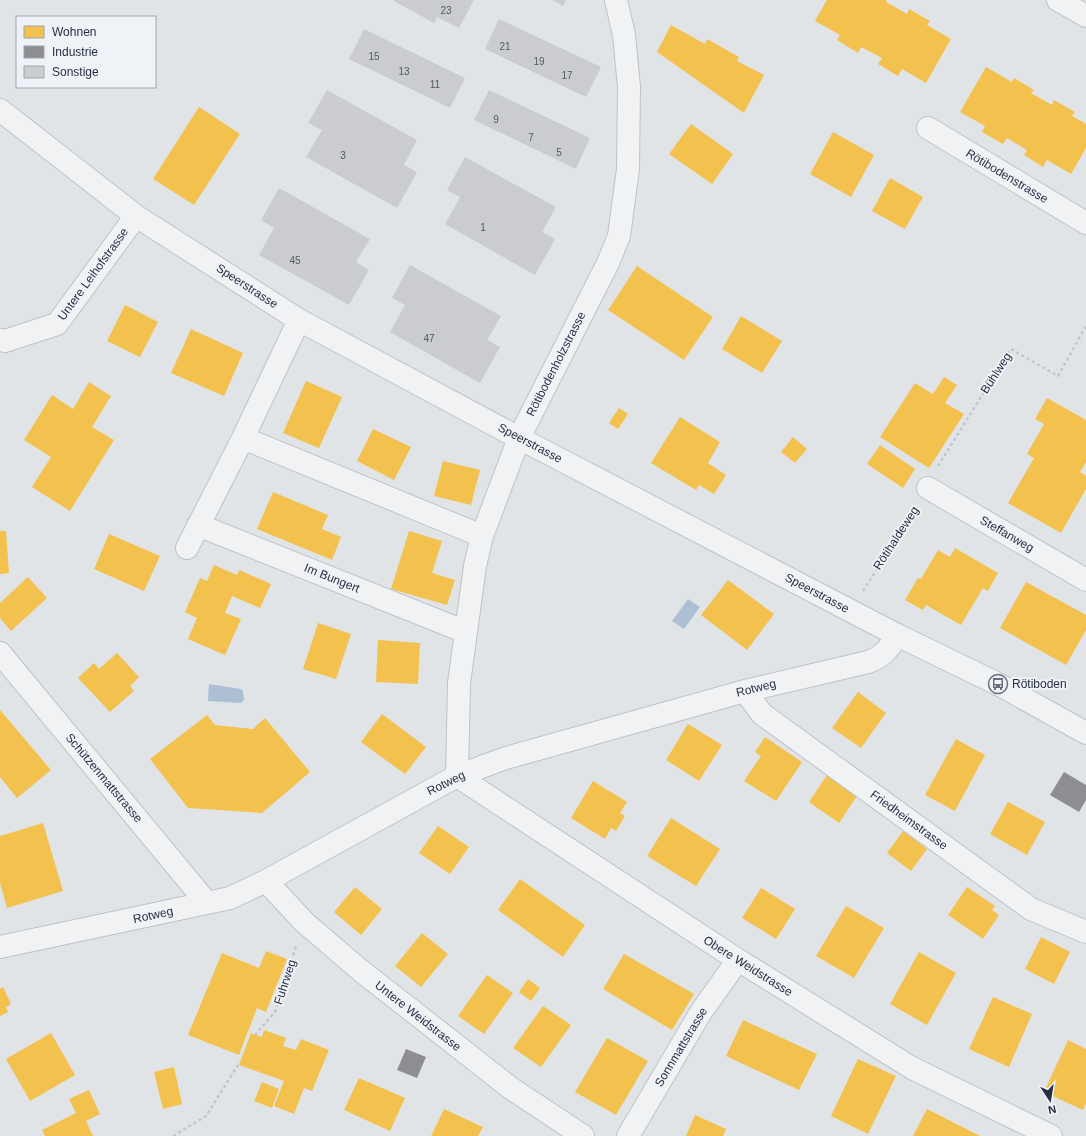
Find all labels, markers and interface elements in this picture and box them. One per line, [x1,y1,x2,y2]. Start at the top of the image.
house number: 23 [440,5,452,16]
legend [16,16,156,88]
text: Wohnen [52,25,96,39]
house number: 21 [499,41,511,52]
text: Industrie [52,45,98,59]
house number: 15 [368,51,380,62]
house number: 19 [533,56,545,67]
text: Sonstige [52,65,99,79]
house number: 13 [398,66,410,77]
house number: 17 [561,70,573,81]
house number: 11 [430,79,441,90]
house number: 9 [493,114,499,125]
house number: 7 [528,132,534,143]
street label: Rötibodenstrasse [963,146,1051,206]
house number: 5 [556,147,562,158]
house number: 3 [340,150,346,161]
house number: 1 [480,222,486,233]
street label: Untere Leihofstrasse [55,225,131,323]
house number: 45 [289,255,301,266]
street label: Speerstrasse [214,261,281,311]
street label: Rötibodenholzstrasse [524,309,589,419]
house number: 47 [423,333,435,344]
street label: Bühlweg [978,350,1014,396]
street label: Speerstrasse [496,420,565,466]
street label: Rötihaldeweg [870,504,922,572]
street label: Steffanweg [978,513,1036,555]
street label: Im Bungert [302,561,362,596]
street label: Speerstrasse [783,570,852,616]
bus stop icon: Rötiboden [987,673,1009,695]
street label: Rotweg [735,676,777,700]
place label: Rötiboden [1012,677,1067,691]
street label: Schützenmattstrasse [63,731,146,826]
street label: Rotweg [425,768,467,798]
street label: Friedheimstrasse [868,787,951,853]
street label: Rotweg [132,904,174,926]
street label: Obere Weidstrasse [701,933,795,999]
street label: Fuhrweg [271,958,299,1006]
street label: Untere Weidstrasse [372,978,464,1054]
street label: Sonnmattstrasse [652,1005,710,1089]
north arrow [1030,1080,1070,1120]
text: N [1047,1103,1057,1116]

